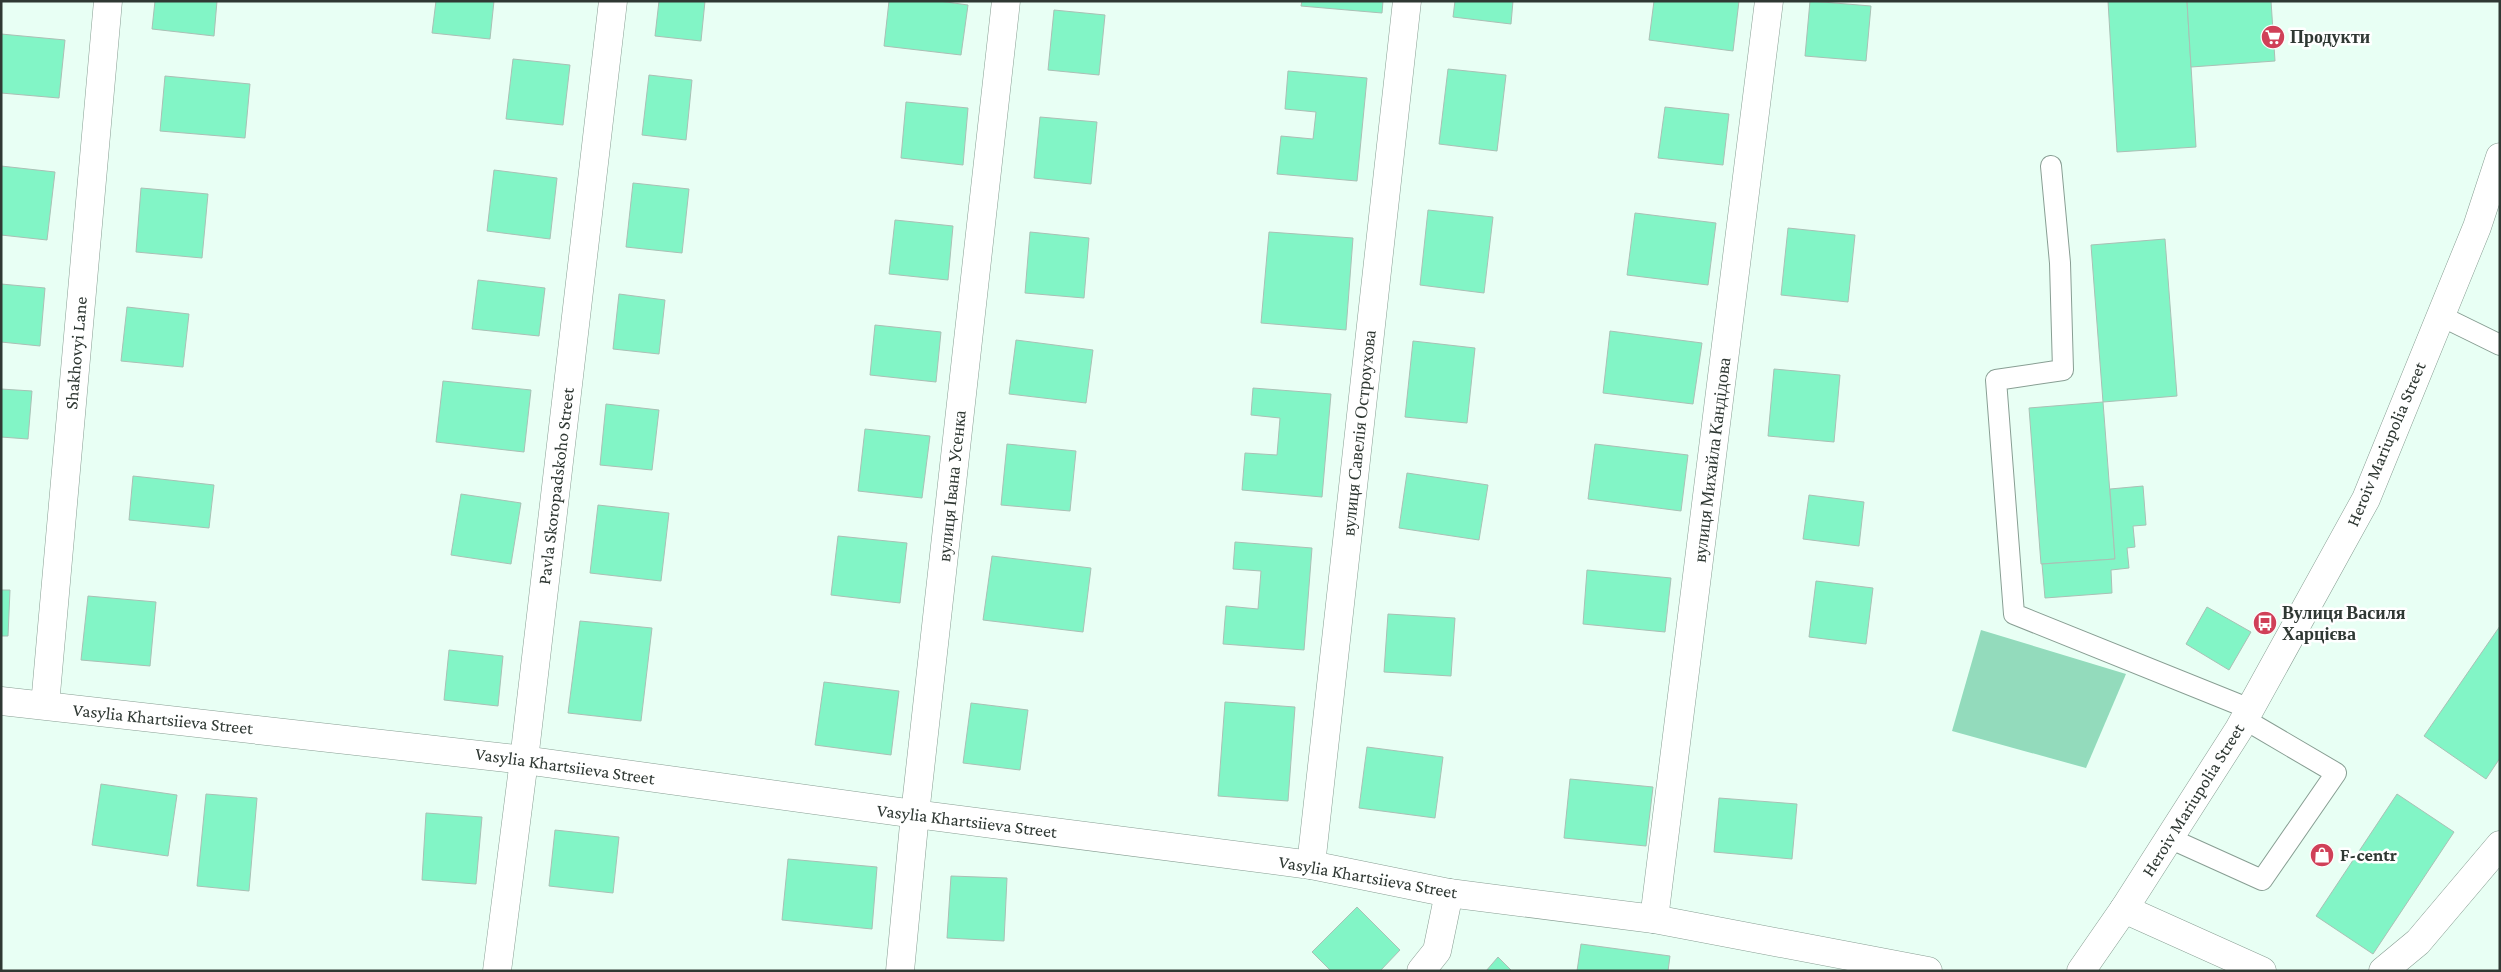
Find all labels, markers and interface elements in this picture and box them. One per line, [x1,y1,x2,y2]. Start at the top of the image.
supermarket icon: Продукти [2260,24,2286,50]
place label: Продукти [2290,27,2370,47]
street label: Shakhovyi Lane [61,296,91,410]
street label: вулиця Савелія Остроухова [1338,329,1380,537]
street label: вулиця Михайла Кандідова [1690,356,1734,564]
street label: Heroiv Mariupolia Street [2342,358,2430,529]
street label: Pavla Skoropadskoho Street [534,385,578,586]
street label: вулиця Івана Усенка [934,409,970,563]
place label: Вулиця Василя Харцієва [2282,603,2406,644]
bus stop icon: Вулиця Василя Харцієва [2252,610,2278,636]
street label: Vasylia Khartsiieva Street [72,700,255,739]
street label: Heroiv Mariupolia Street [2138,719,2249,880]
street label: Vasylia Khartsiieva Street [474,743,657,789]
street label: Vasylia Khartsiieva Street [876,800,1059,842]
shop icon: F-centr [2309,842,2335,868]
place label: F-centr [2340,845,2397,865]
street label: Vasylia Khartsiieva Street [1277,851,1460,903]

